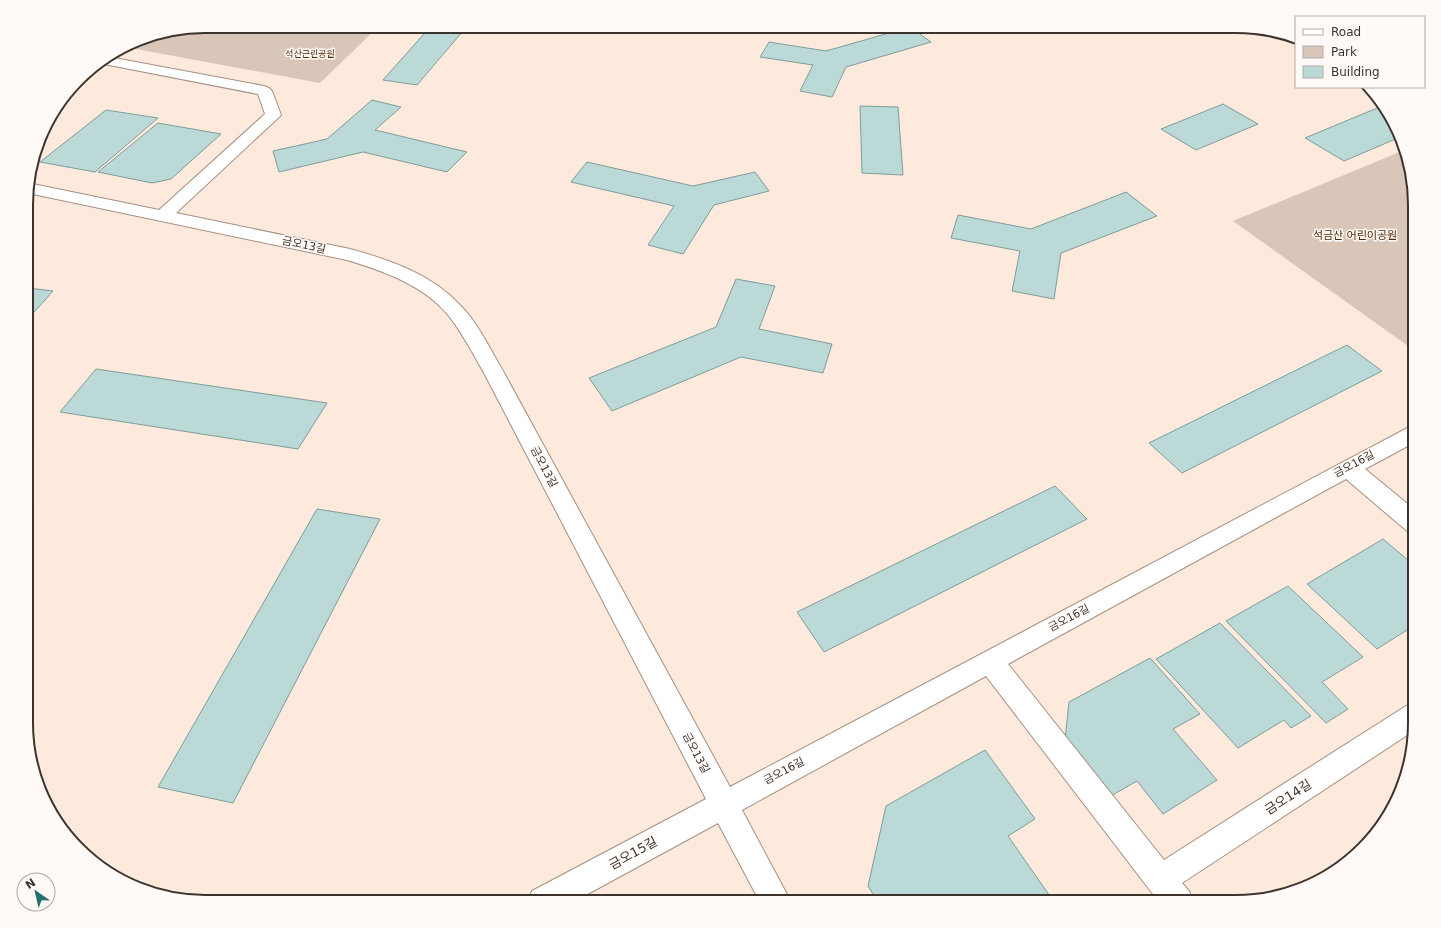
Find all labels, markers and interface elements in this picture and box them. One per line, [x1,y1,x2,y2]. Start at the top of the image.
legend [1295,16,1425,88]
text: Road [1331,25,1361,39]
text: Park [1331,45,1357,59]
park label: 석산근린공원 [285,49,335,59]
text: Building [1331,65,1380,79]
park label: 석금산 어린이공원 [1313,229,1397,242]
street label: 금오13길 [281,234,327,256]
street label: 금오13길 [528,444,560,490]
street label: 금오16길 [1331,448,1377,480]
street label: 금오16길 [1046,602,1092,634]
street label: 금오13길 [680,730,712,776]
street label: 금오16길 [761,755,807,787]
street label: 금오14길 [1262,776,1314,818]
street label: 금오15길 [606,834,660,872]
north arrow [16,872,56,912]
text: N [23,876,38,892]

